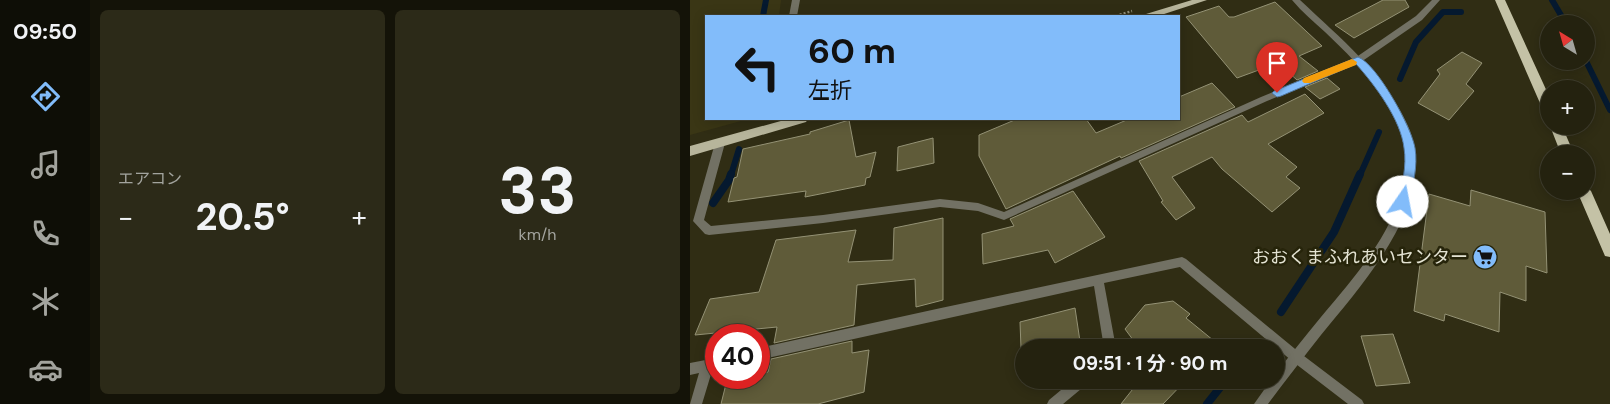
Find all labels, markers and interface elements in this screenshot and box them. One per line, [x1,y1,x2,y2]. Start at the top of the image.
north arrow [1540,15,1595,70]
map controls [1540,15,1595,200]
text: 09:50 [13,17,77,46]
text: 60 m [808,28,896,74]
icon: left [725,35,790,100]
pin [1256,42,1298,93]
icon: arrive [1263,49,1291,77]
text: 左折 [808,76,852,105]
icon: directions [28,79,63,114]
button: + [1540,80,1595,135]
button: − [1540,145,1595,200]
icon: music [28,147,63,182]
text: 33 [498,149,577,233]
text: エアコン [118,168,182,189]
position arrow [1376,175,1428,227]
text: 20.5° [195,192,290,242]
text: − [118,199,133,236]
text: + [352,199,367,236]
icon: phone [28,216,63,251]
text: km/h [519,224,556,245]
supermarket icon: おおくまふれあいセンター [1472,244,1498,270]
place label: おおくまふれあいセンター [1252,245,1468,269]
icon: climate [28,284,63,319]
speed limit sign: 40 [705,324,770,389]
text: 09:51 · 1 分 · 90 m [1073,351,1227,376]
icon: car [28,352,63,387]

